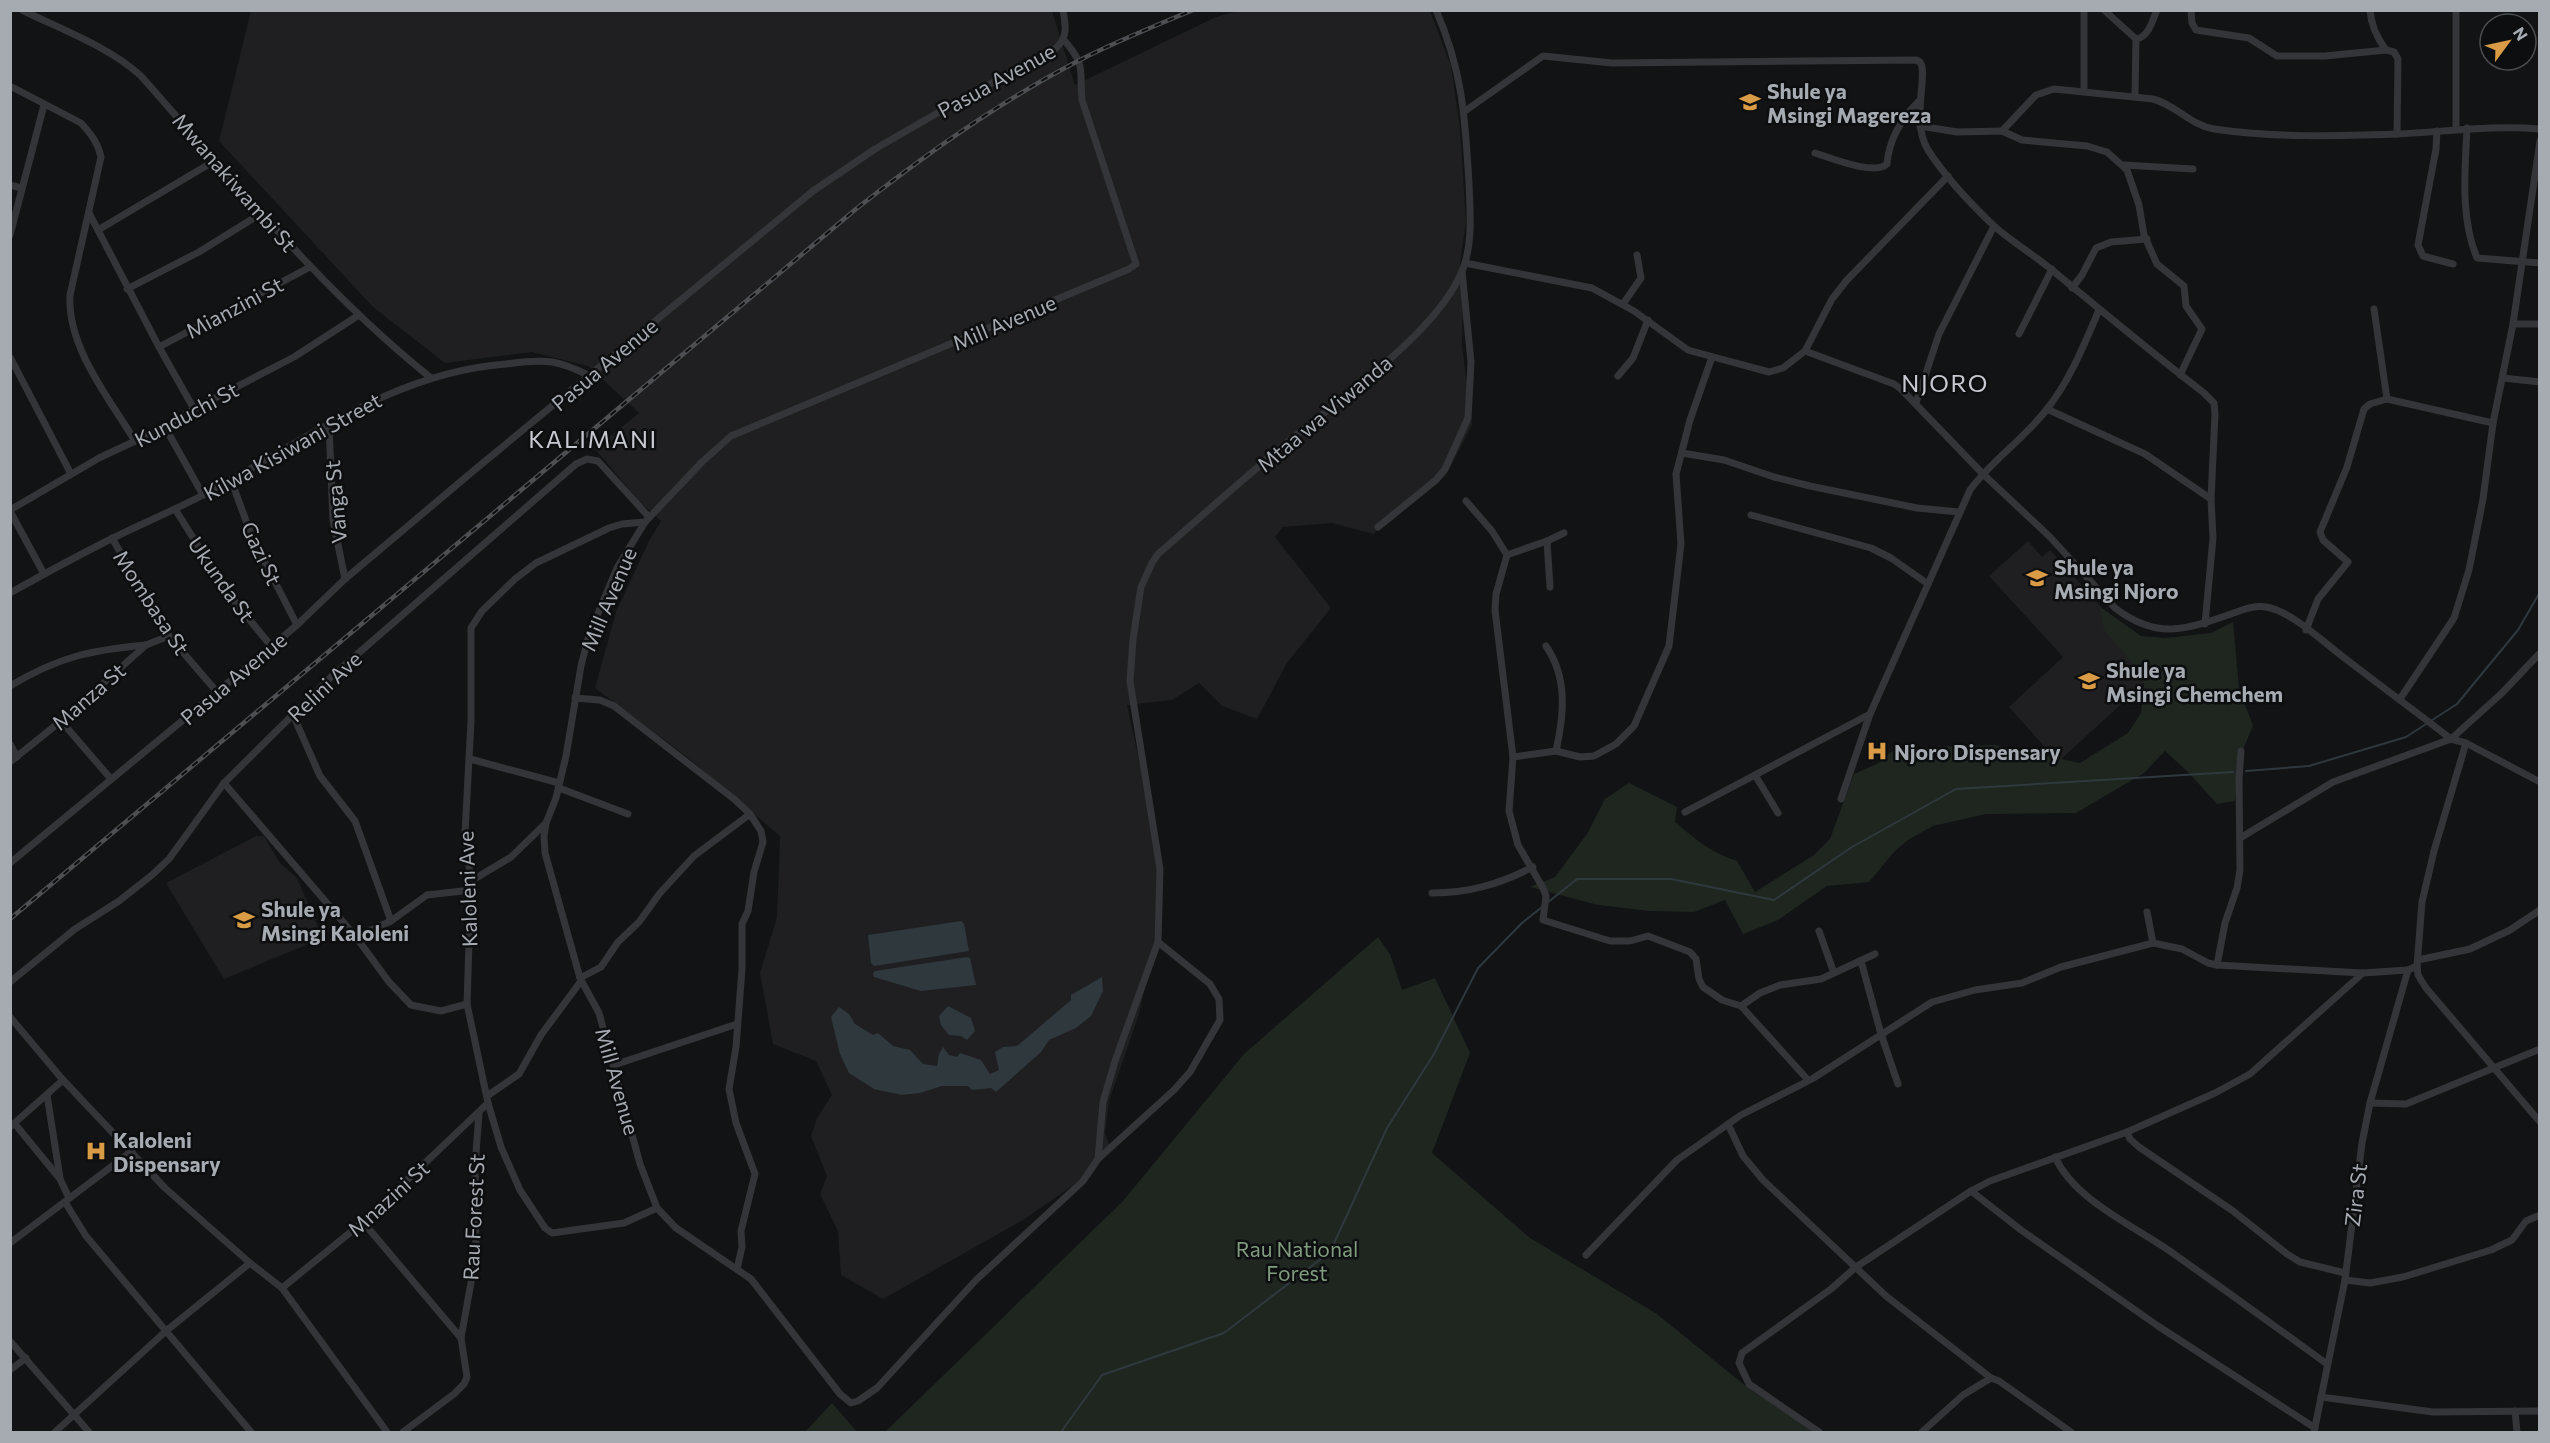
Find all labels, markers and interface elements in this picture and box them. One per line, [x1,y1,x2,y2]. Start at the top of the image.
north arrow [2478,12,2538,72]
text: N [2510,23,2532,44]
street label: Pasua Avenue [933,37,1059,123]
place label: Shule ya Msingi Magereza [1767,78,1931,127]
school or university icon: Shule ya Msingi Magereza [1738,90,1762,114]
street label: Mwanakiwambi St [168,108,302,256]
street label: Mianzini St [181,271,287,343]
street label: Mill Avenue [948,289,1060,355]
street label: Pasua Avenue [546,312,662,416]
street label: Mtaa wa Viwanda [1251,349,1397,477]
district label: NJORO [1901,368,1989,397]
street label: Kunduchi St [130,376,242,452]
street label: Kilwa Kisiwani Street [199,387,385,505]
district label: KALIMANI [528,424,658,453]
street label: Vanga St [319,459,351,545]
street label: Gazi St [237,517,287,589]
street label: Ukunda St [184,532,260,626]
street label: Mill Avenue [575,543,641,655]
street label: Mombasa St [109,545,195,659]
place label: Shule ya Msingi Njoro [2054,554,2178,603]
school or university icon: Shule ya Msingi Njoro [2025,566,2049,590]
street label: Pasua Avenue [175,626,291,730]
street label: Relini Ave [282,646,366,726]
street label: Manza St [46,657,130,735]
place label: Shule ya Msingi Chemchem [2106,657,2283,706]
school or university icon: Shule ya Msingi Chemchem [2077,669,2101,693]
hospital icon: Njoro Dispensary [1865,739,1889,763]
place label: Njoro Dispensary [1894,739,2061,764]
street label: Kaloleni Ave [452,831,482,947]
place label: Shule ya Msingi Kaloleni [261,896,409,945]
school or university icon: Shule ya Msingi Kaloleni [232,908,256,932]
street label: Mill Avenue [591,1025,645,1137]
place label: Kaloleni Dispensary [113,1127,221,1176]
hospital icon: Kaloleni Dispensary [84,1139,108,1163]
street label: Rau Forest St [457,1153,489,1281]
street label: Mnazini St [342,1155,434,1241]
street label: Zira St [2339,1162,2371,1228]
park label: Rau National Forest [1236,1236,1358,1285]

